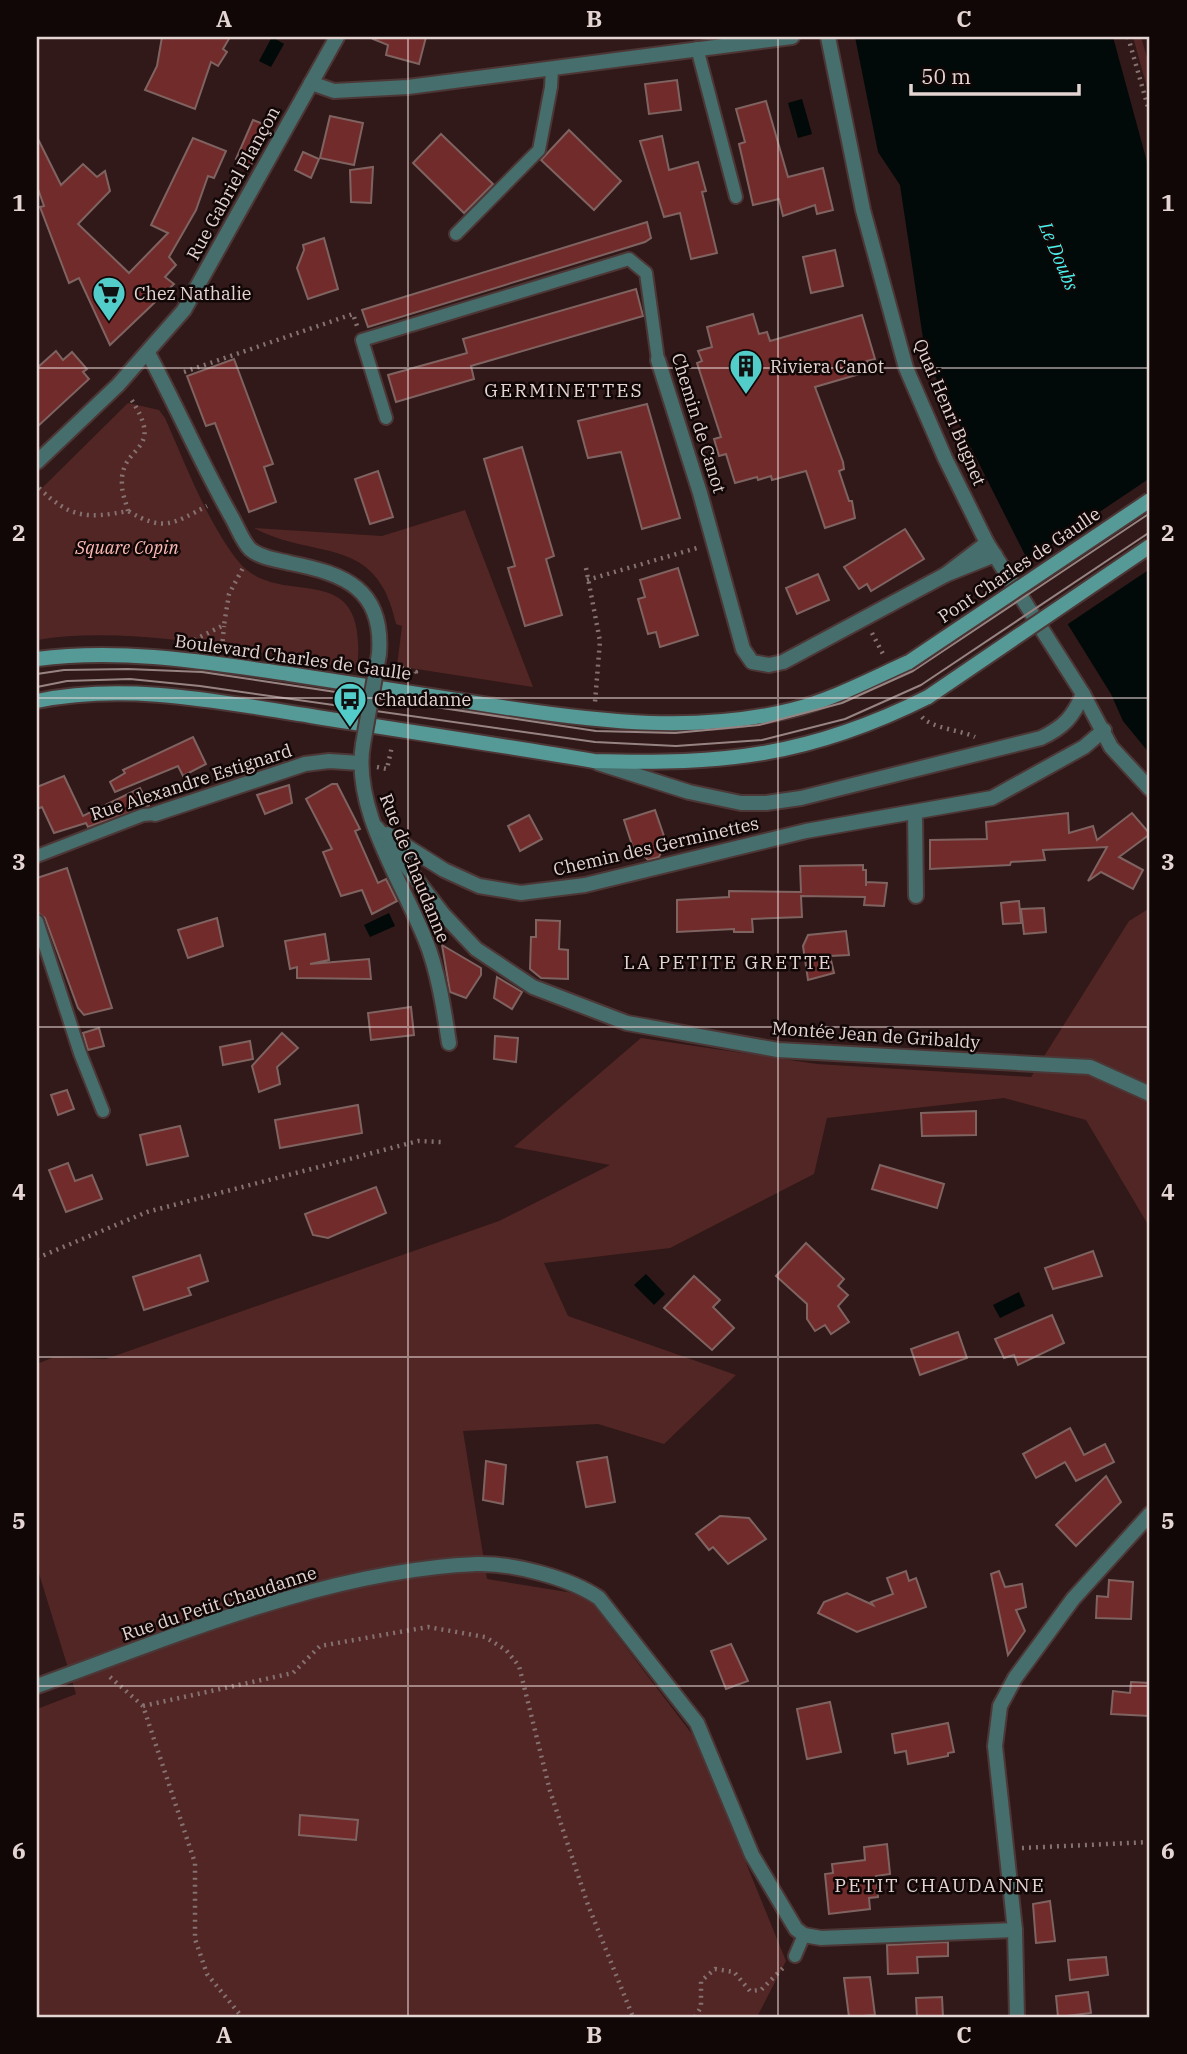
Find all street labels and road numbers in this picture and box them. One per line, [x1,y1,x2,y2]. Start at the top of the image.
street label: Rue Gabriel Plançon [181,102,285,264]
street label: Quai Henri Bugnet [909,335,991,489]
street label: Chemin de Canot [667,350,731,496]
street label: Pont Charles de Gaulle [933,502,1105,628]
street label: Boulevard Charles de Gaulle [173,629,413,685]
street label: Rue Alexandre Estignard [87,739,295,825]
street label: Rue de Chaudanne [375,790,455,946]
street label: Chemin des Germinettes [551,811,761,881]
street label: Montée Jean de Gribaldy [771,1016,981,1054]
street label: Rue du Petit Chaudanne [119,1561,319,1645]

